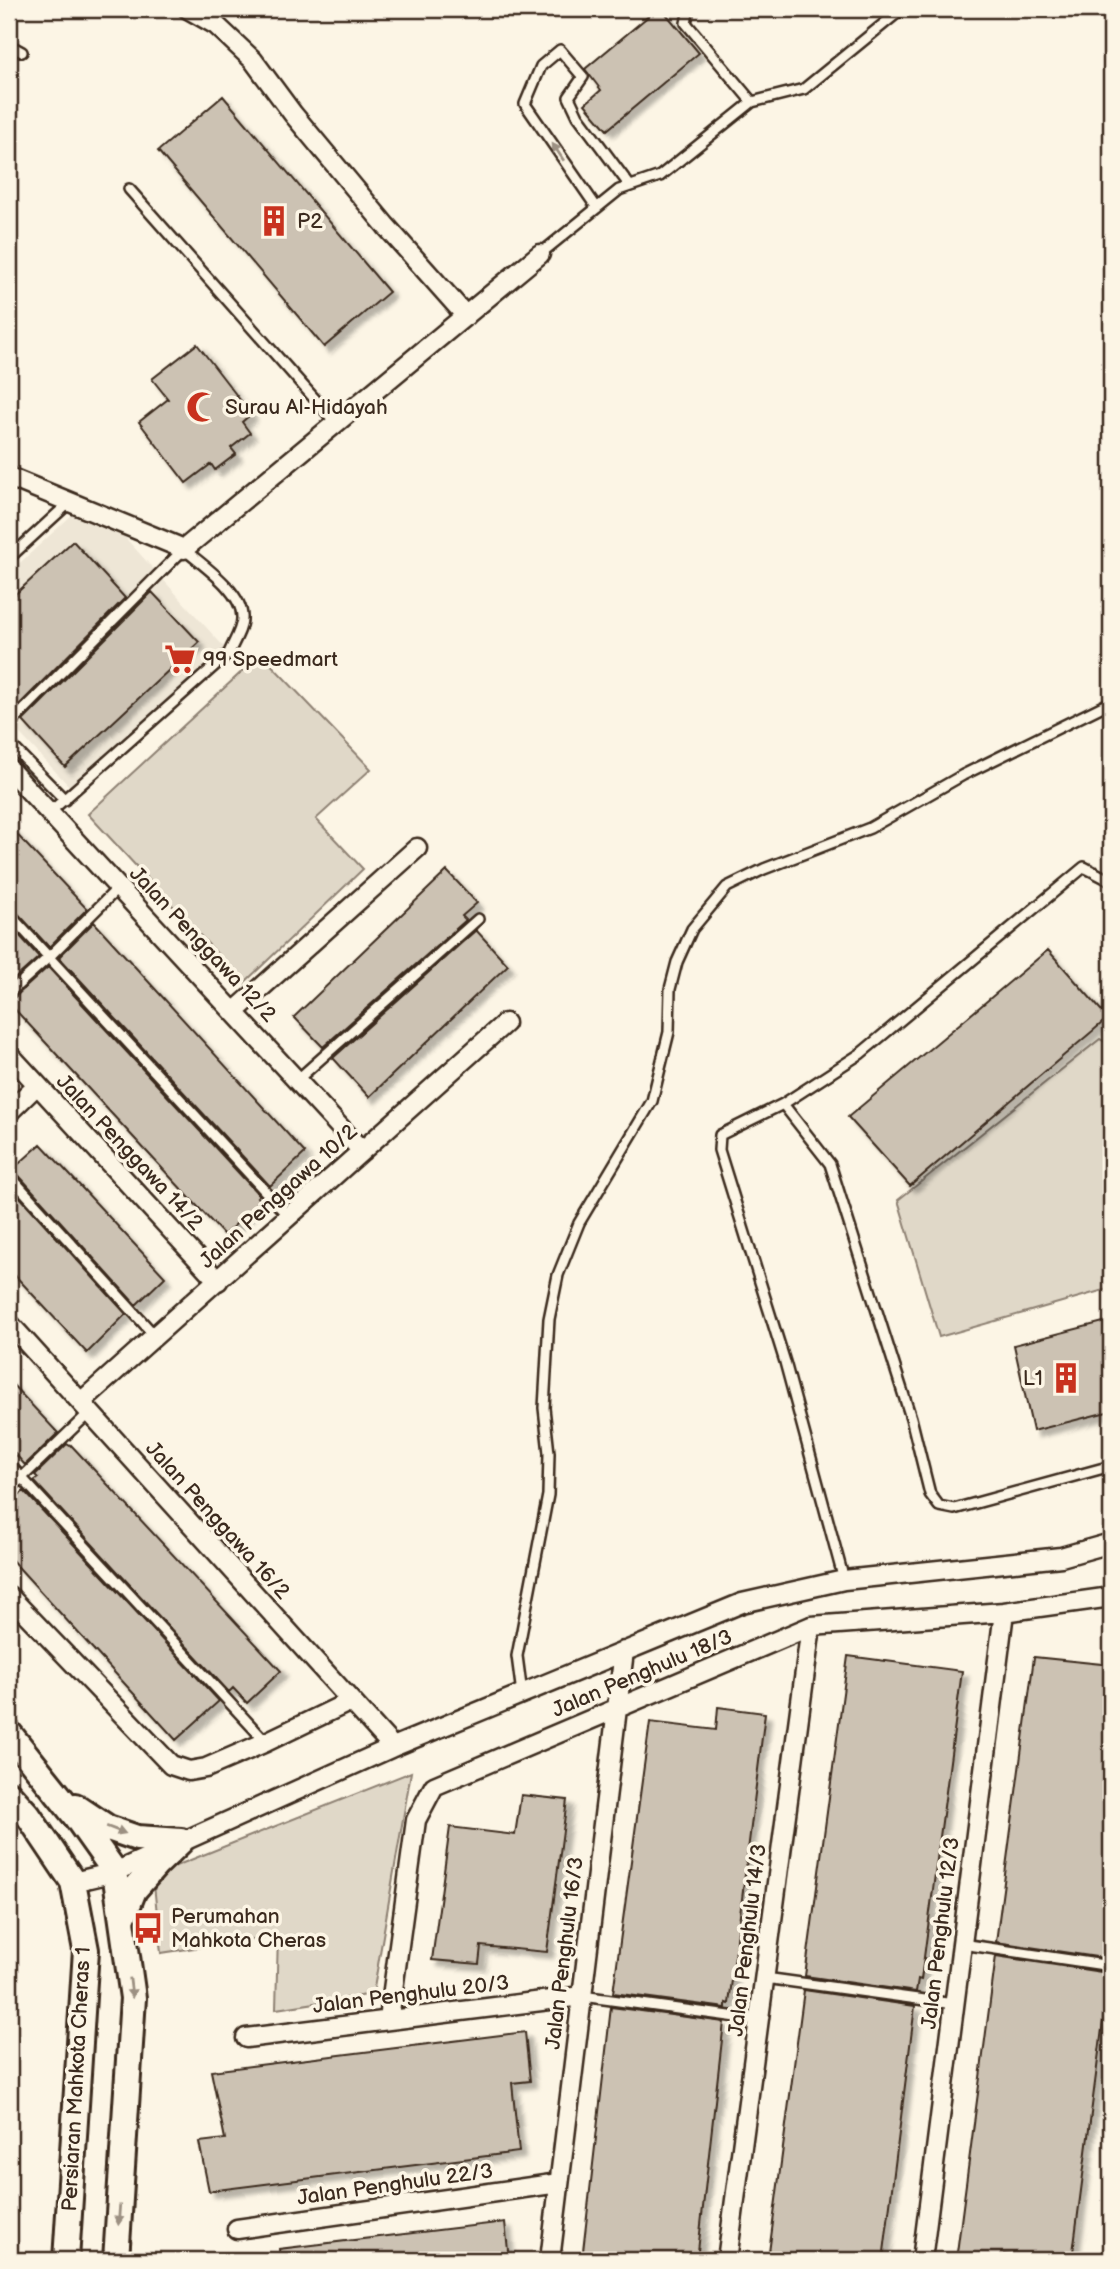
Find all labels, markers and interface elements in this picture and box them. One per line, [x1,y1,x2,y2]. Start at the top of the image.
one-way arrow [551,143,565,161]
building icon: P2 [257,204,291,238]
place label: P2 [297,209,323,234]
mosque icon: Surau Al-Hidayah [185,390,219,424]
place label: Surau Al-Hidayah [225,395,388,420]
supermarket icon: 99 Speedmart [163,642,197,676]
place label: 99 Speedmart [203,647,338,672]
street label: Jalan Penggawa 12/2 [124,862,281,1028]
street label: Jalan Penggawa 14/2 [51,1069,209,1236]
street label: Jalan Penggawa 10/2 [195,1119,363,1274]
building icon: L1 [1049,1361,1083,1395]
place label: L1 [1023,1366,1043,1391]
street label: Jalan Penggawa 16/2 [140,1436,295,1605]
street label: Jalan Penghulu 18/3 [548,1624,736,1723]
one-way arrow [106,1825,127,1836]
street label: Jalan Penghulu 12/3 [916,1836,965,2031]
street label: Jalan Penghulu 14/3 [723,1842,772,2038]
street label: Jalan Penghulu 16/3 [540,1855,589,2051]
place label: Perumahan Mahkota Cheras [171,1904,326,1953]
bus stop icon: Perumahan Mahkota Cheras [131,1911,165,1945]
street label: Persiaran Mahkota Cheras 1 [57,1946,96,2212]
street label: Jalan Penghulu 20/3 [312,1970,511,2019]
one-way arrow [126,1977,137,1999]
street label: Jalan Penghulu 22/3 [295,2158,495,2211]
one-way arrow [113,2204,124,2226]

